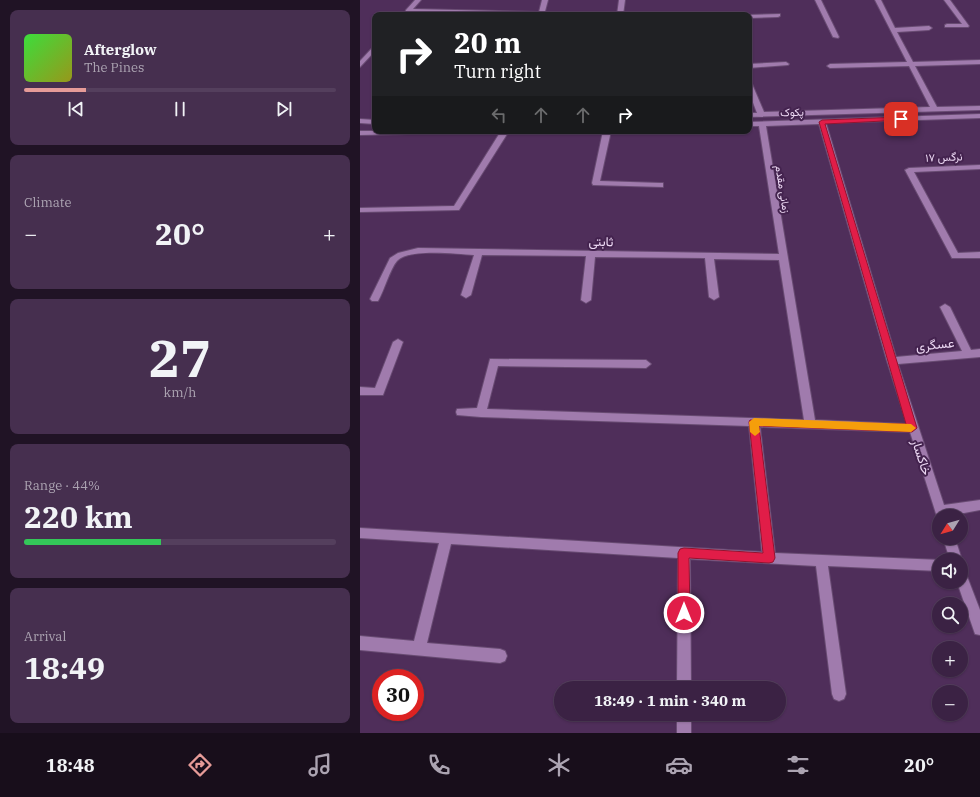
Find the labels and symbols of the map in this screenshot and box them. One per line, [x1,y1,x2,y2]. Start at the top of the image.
pin [884,102,918,136]
street label: پکوک [780,105,804,120]
street label: نرگس ۱۷ [925,149,963,165]
street label: زمانی مقدم [771,164,794,214]
street label: ثابتی [589,233,613,250]
street label: عسگری [915,334,955,355]
street label: خاکسار [907,436,935,478]
north arrow [932,509,968,545]
position arrow [663,592,705,634]
speed limit sign: 30 [372,669,424,721]

